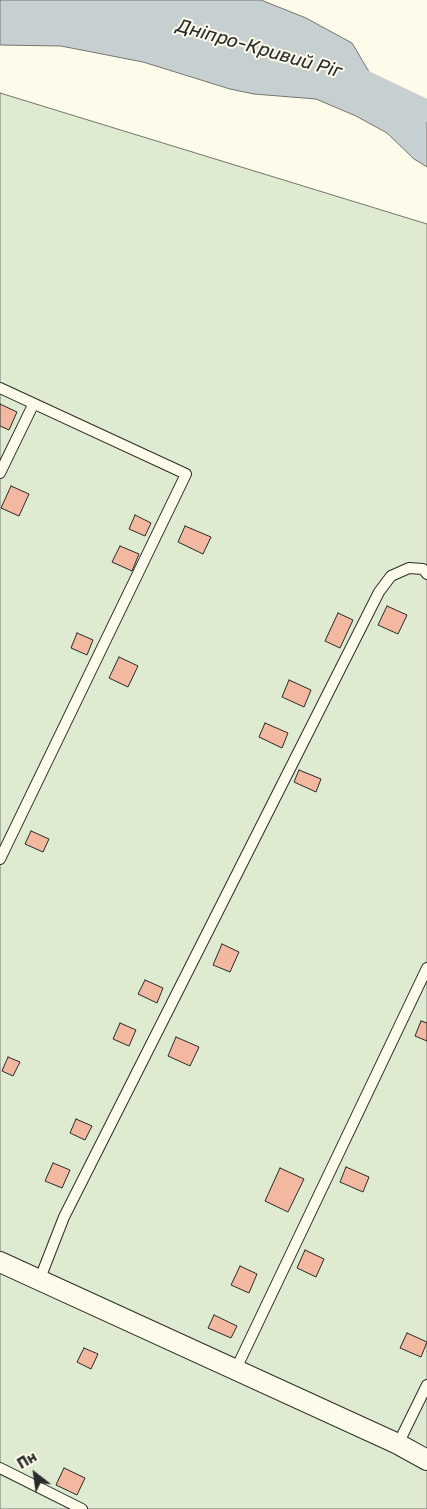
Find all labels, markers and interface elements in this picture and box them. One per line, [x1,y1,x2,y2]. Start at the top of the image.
water label: Дніпро-Кривий Ріг [174,15,344,83]
text: Пн [15,1448,40,1473]
north arrow [10,1449,60,1499]

